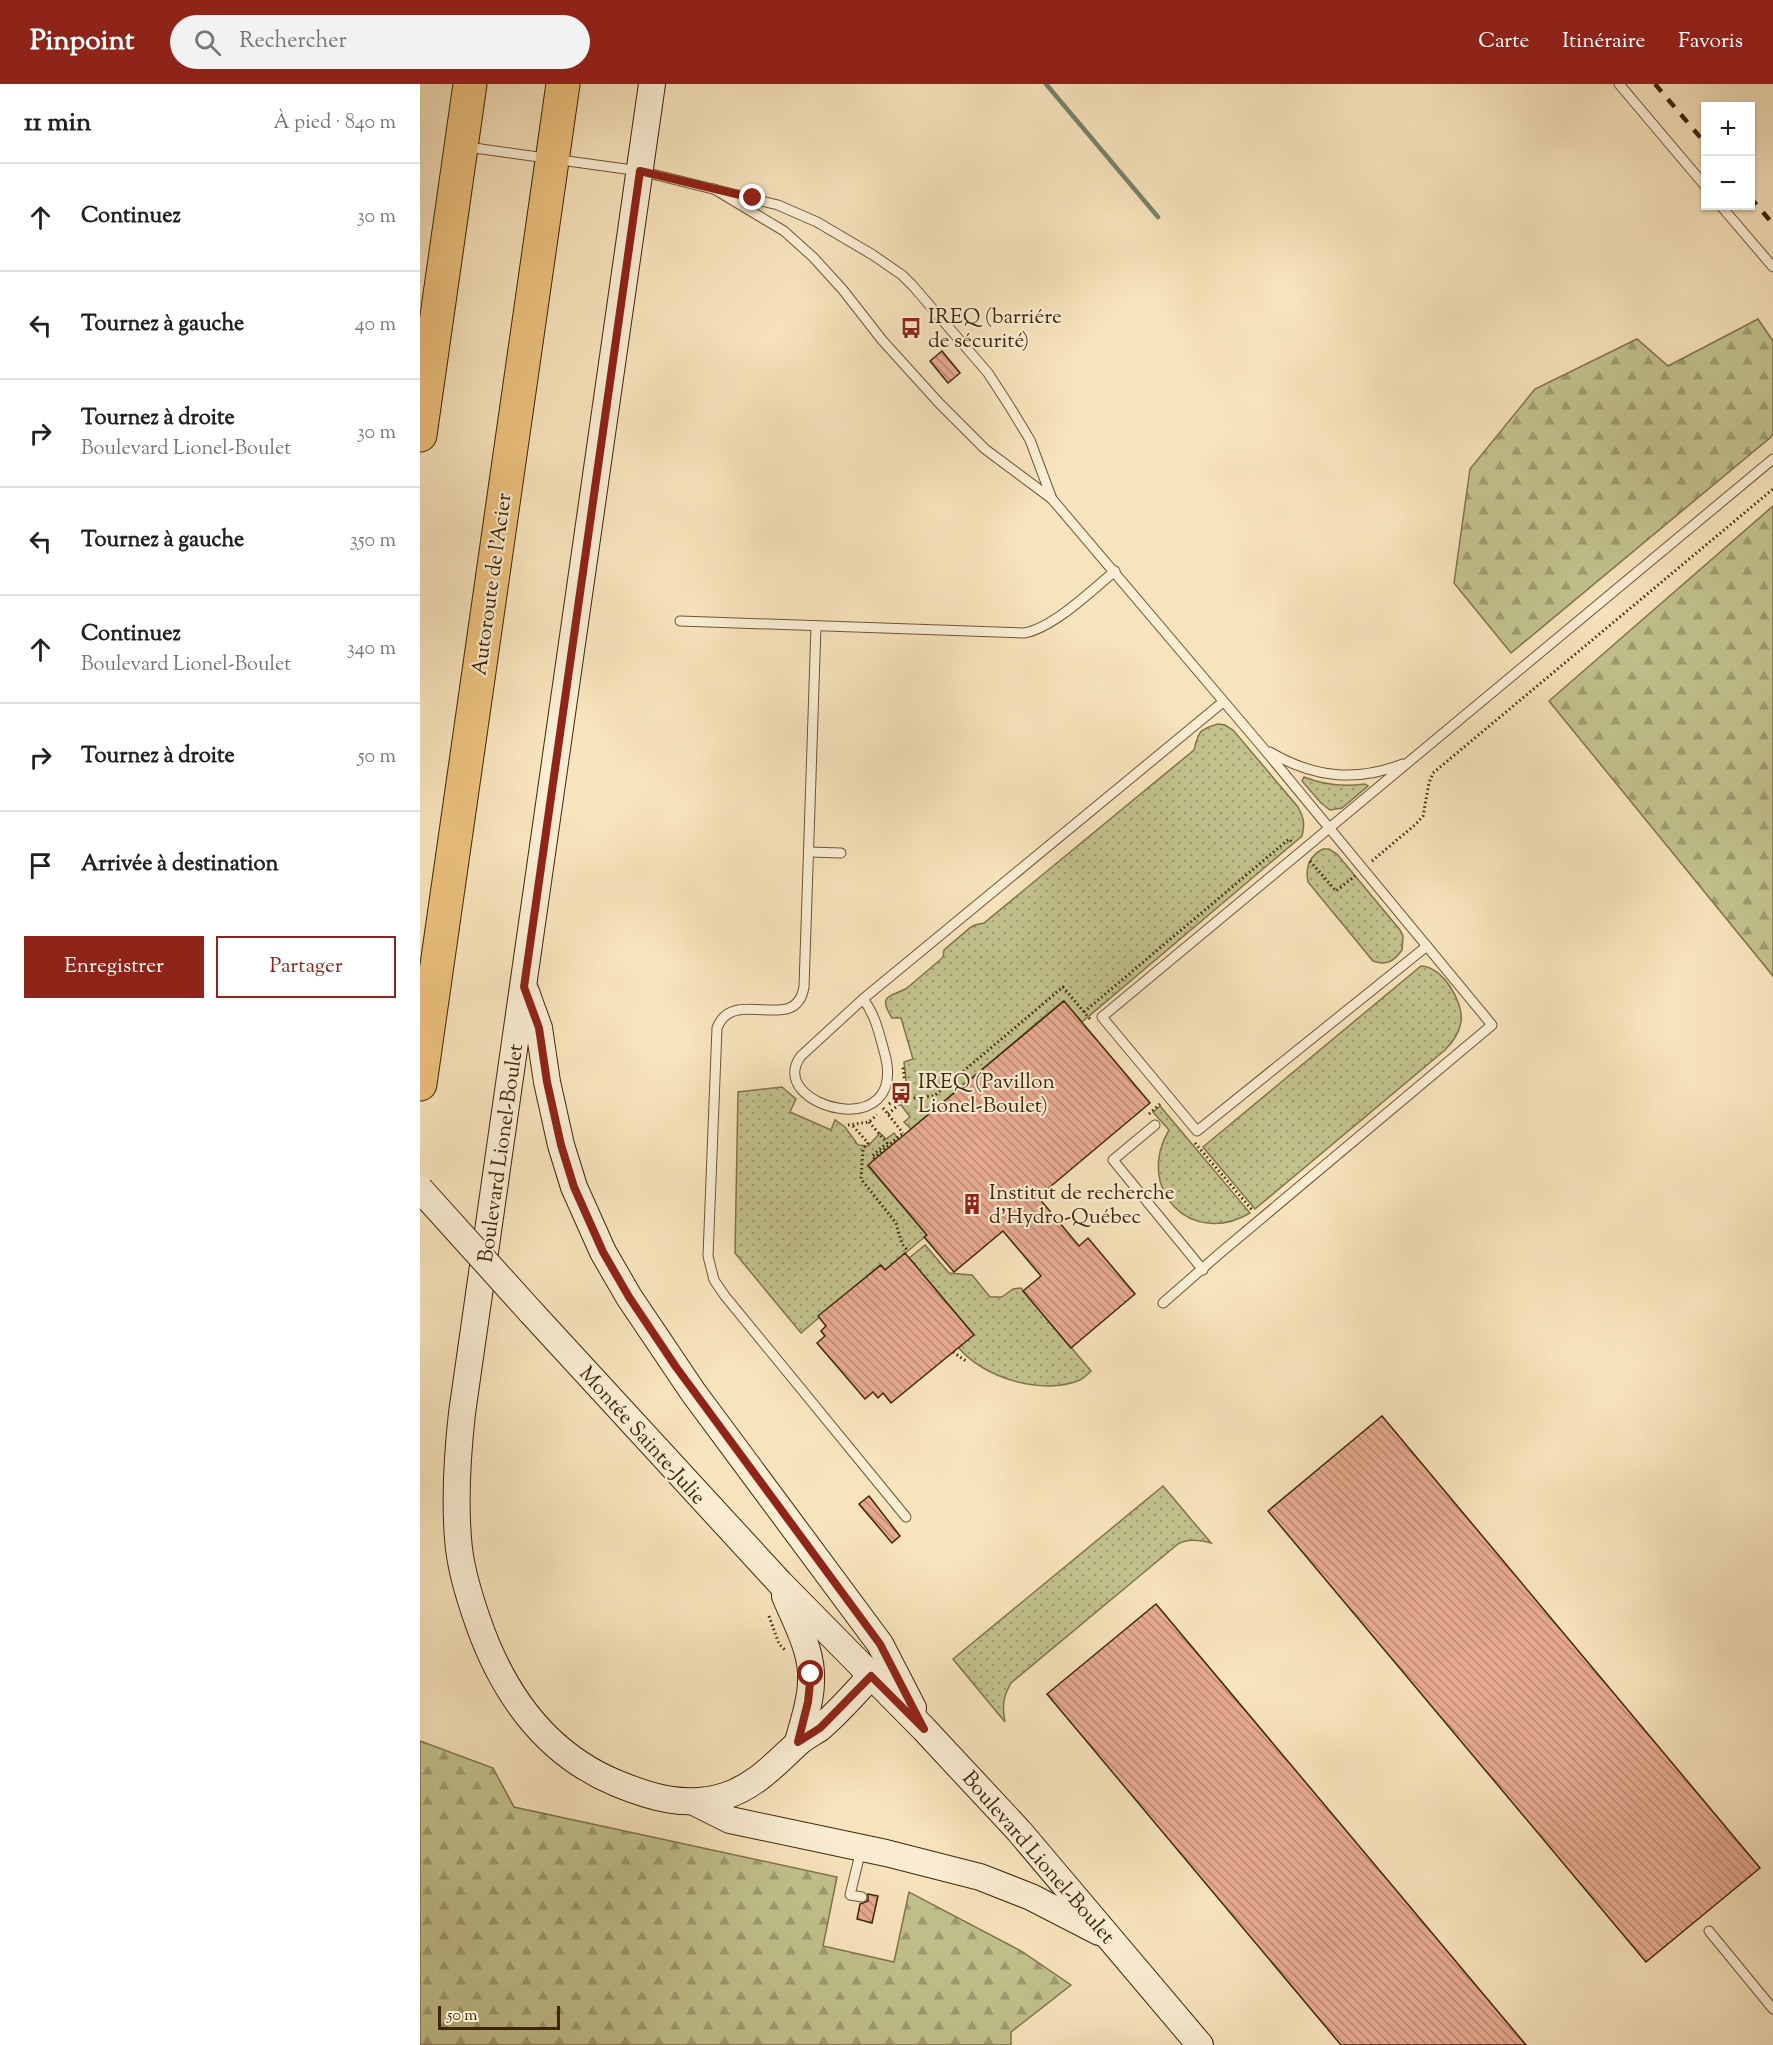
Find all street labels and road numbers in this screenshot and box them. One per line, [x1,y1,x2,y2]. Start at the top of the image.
street label: Autoroute de l'Acier [465,491,521,677]
street label: Boulevard Lionel-Boulet [472,1042,532,1265]
street label: Montée Sainte-Julie [571,1360,712,1512]
street label: Boulevard Lionel-Boulet [954,1765,1121,1951]

